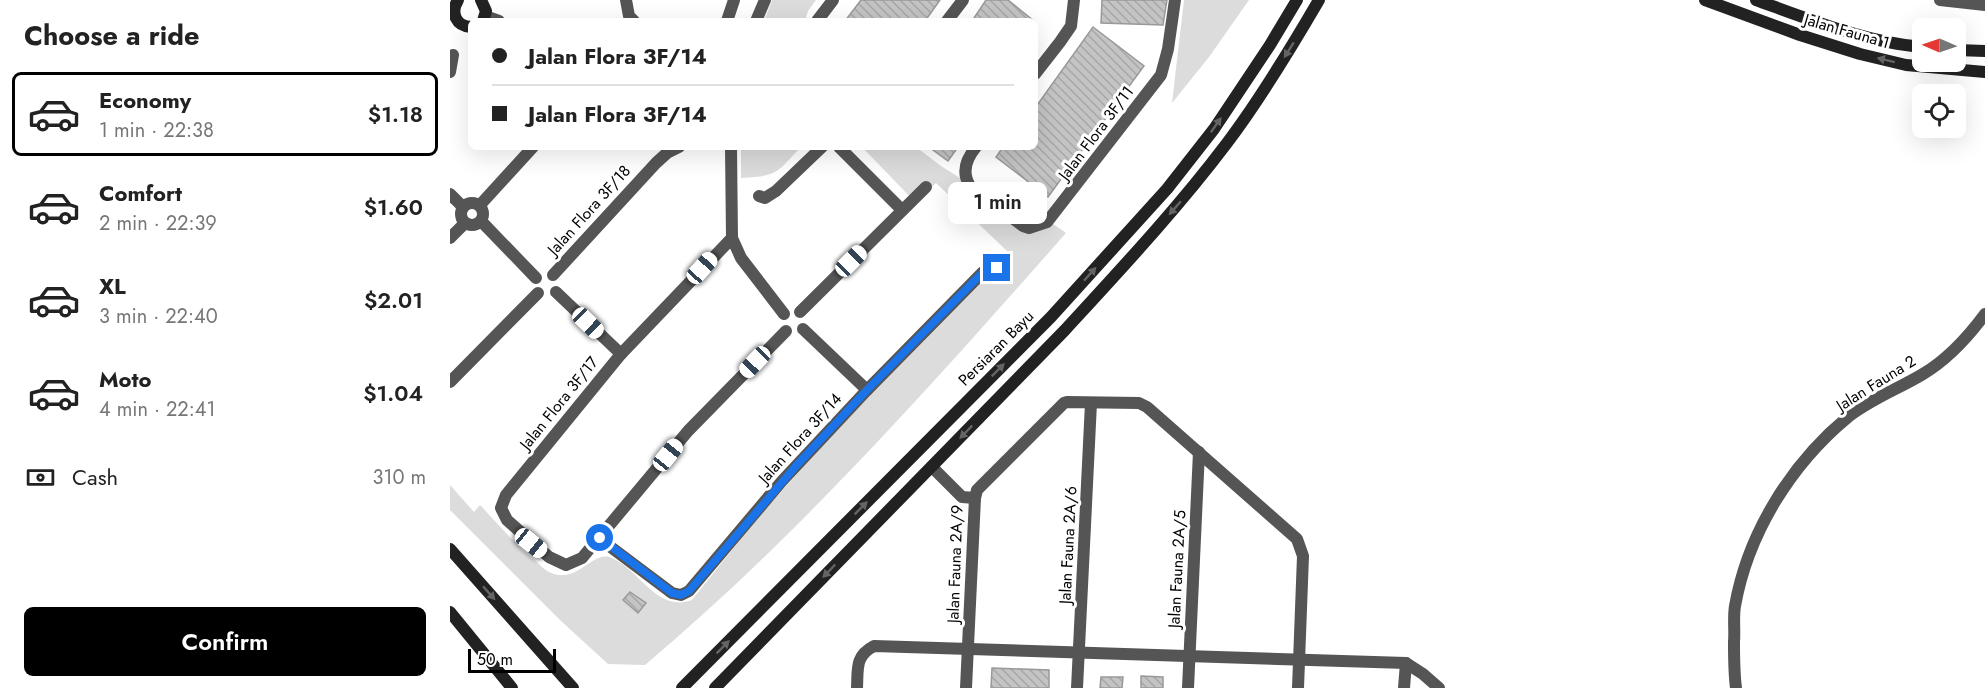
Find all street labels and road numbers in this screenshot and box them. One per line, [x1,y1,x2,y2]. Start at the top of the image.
street label: Jalan Fauna 1 [1800,7,1892,54]
street label: Jalan Flora 3F/11 [1052,81,1139,187]
street label: Jalan Flora 3F/18 [541,160,636,262]
street label: Persiaran Bayu [953,305,1039,391]
street label: Jalan Fauna 2 [1830,349,1920,418]
street label: Jalan Flora 3F/17 [513,351,604,456]
street label: Jalan Flora 3F/14 [752,388,847,490]
street label: Jalan Fauna 2A/6 [1053,485,1083,607]
street label: Jalan Fauna 2A/9 [941,505,969,625]
street label: Jalan Fauna 2A/5 [1162,509,1192,631]

